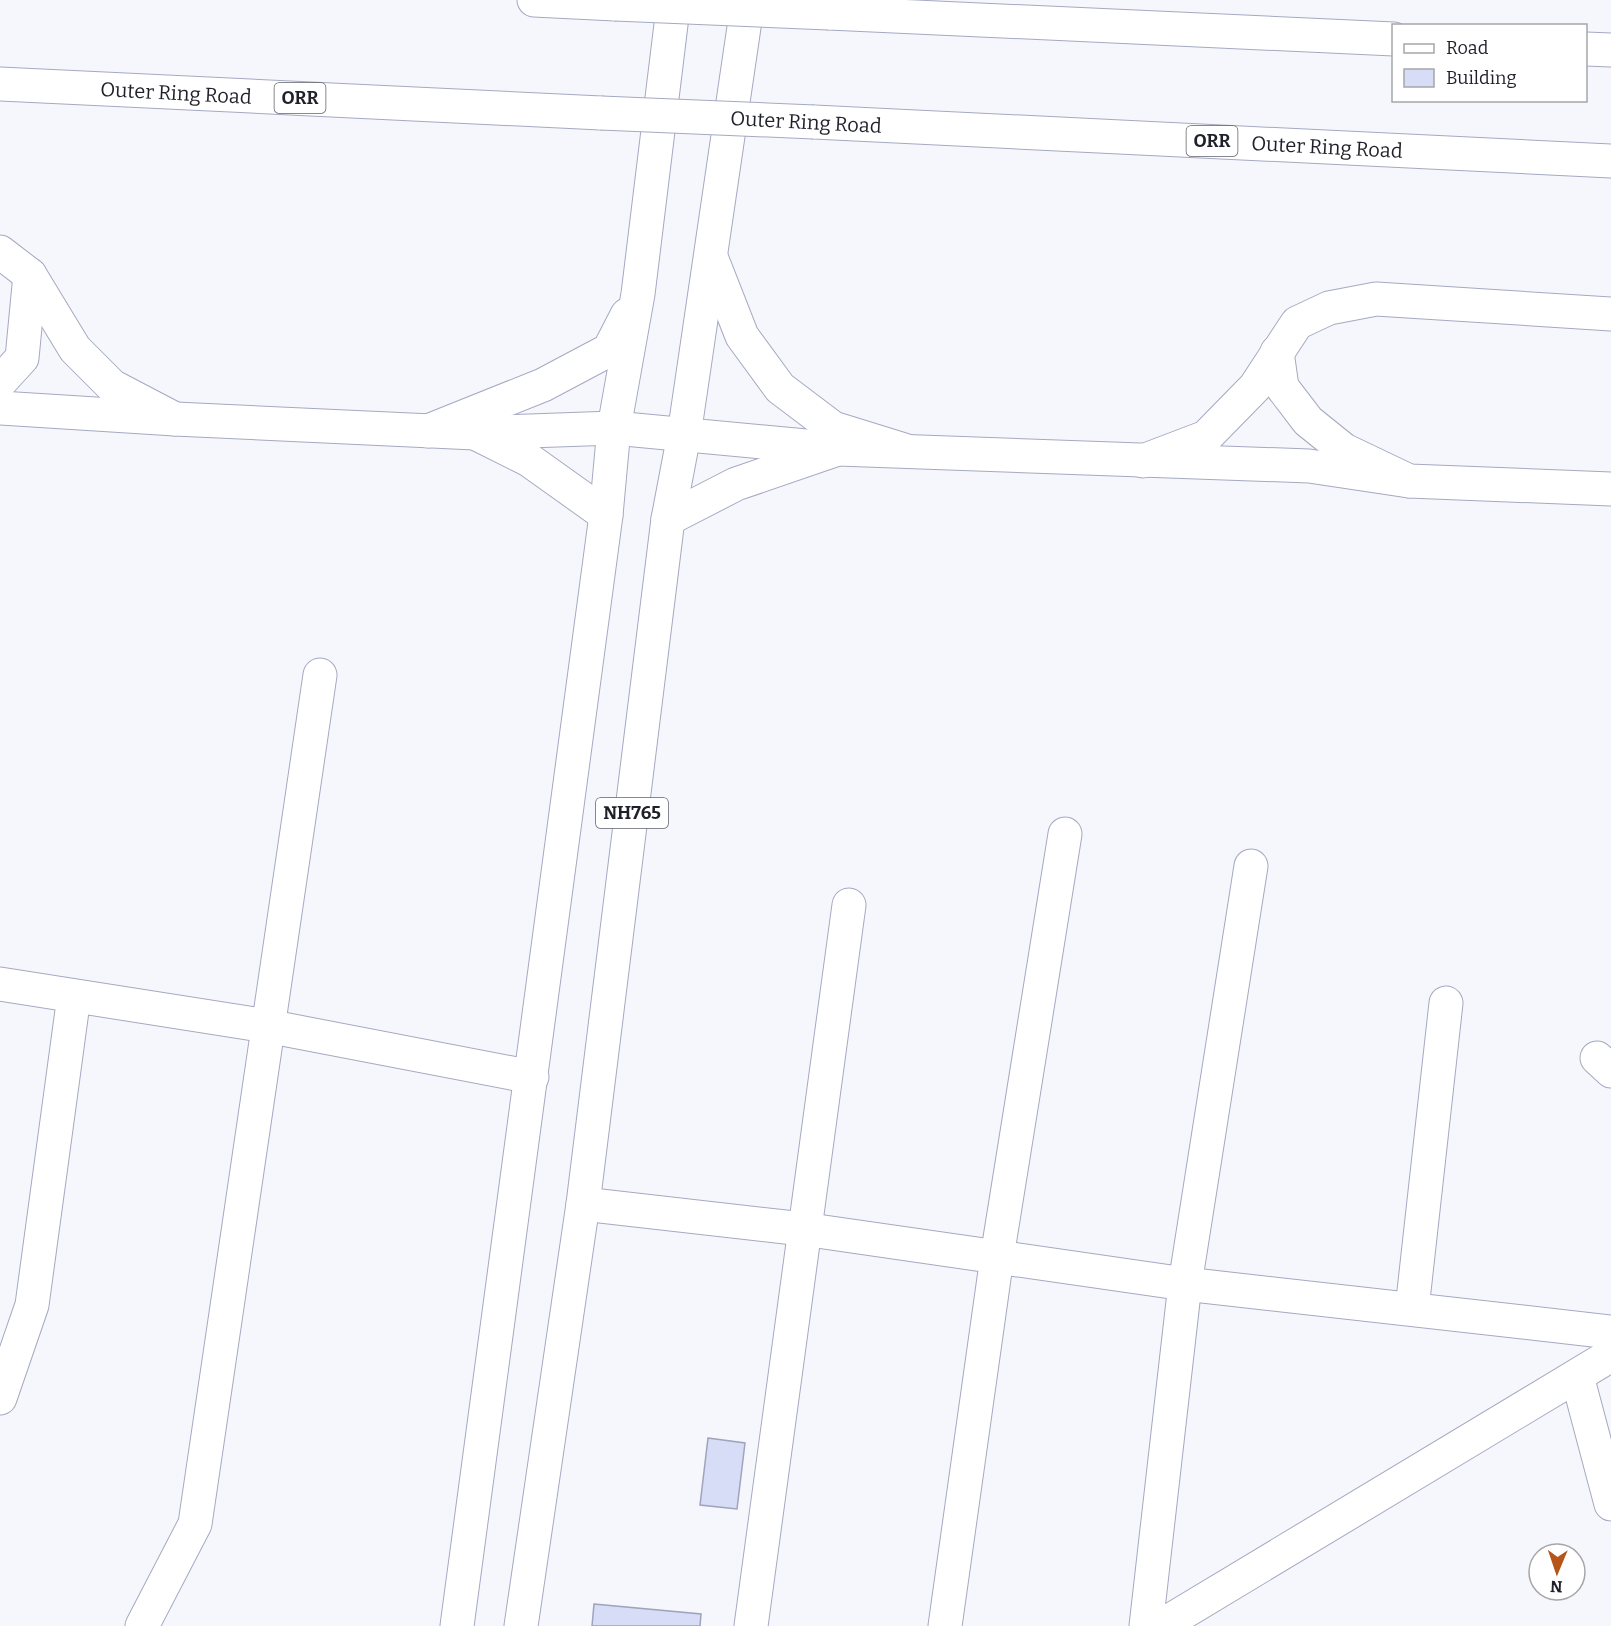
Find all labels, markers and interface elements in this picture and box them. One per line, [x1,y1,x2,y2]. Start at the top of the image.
legend [1392,24,1587,102]
text: Road [1446,37,1489,59]
text: Building [1446,67,1517,89]
street label: Outer Ring Road [100,77,252,109]
road number: ORR [274,83,326,113]
street label: Outer Ring Road [730,106,882,138]
road number: ORR [1186,126,1238,156]
street label: Outer Ring Road [1251,131,1403,163]
road number: NH765 [596,798,668,828]
north arrow [1527,1542,1587,1602]
text: N [1550,1577,1563,1596]

